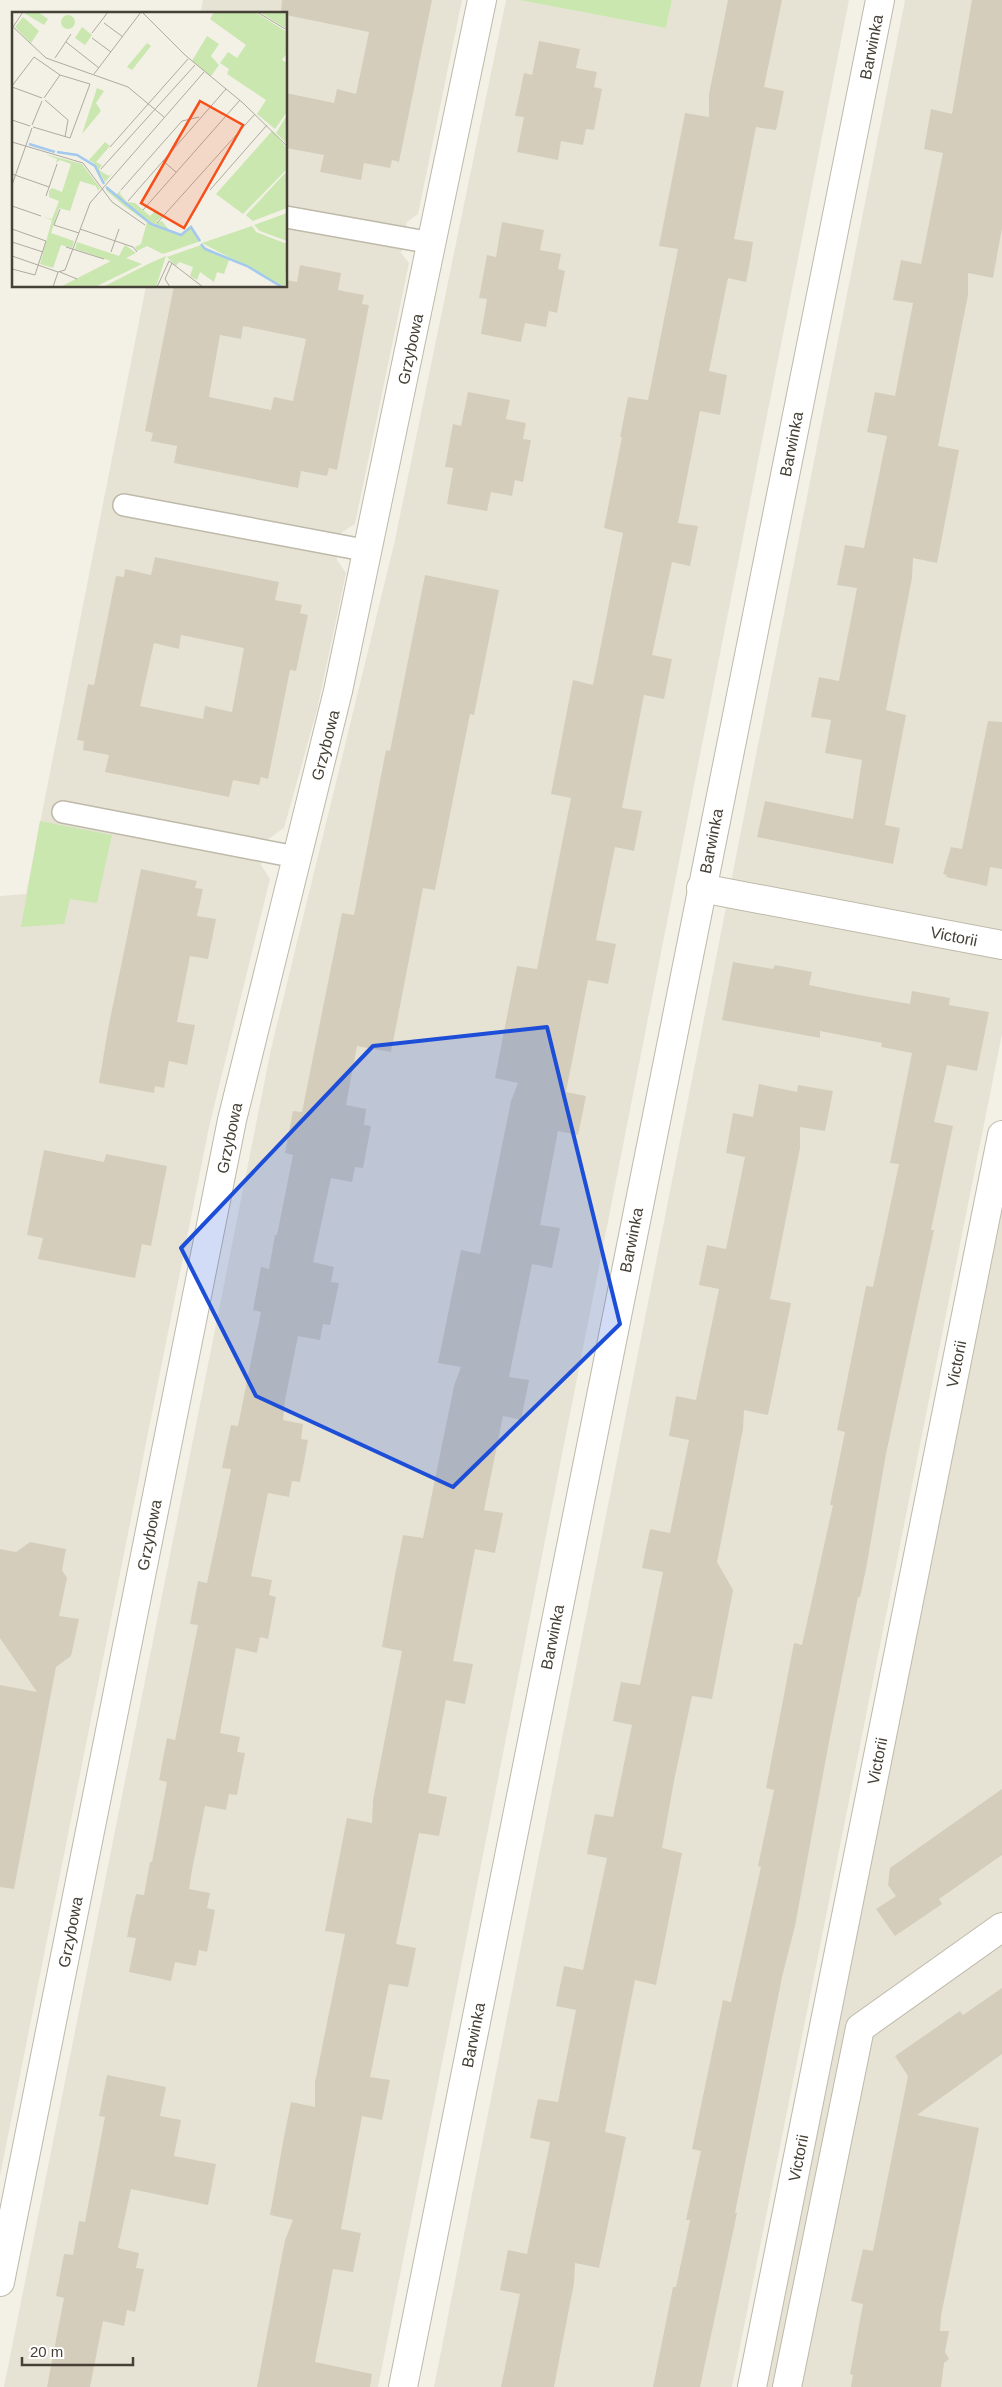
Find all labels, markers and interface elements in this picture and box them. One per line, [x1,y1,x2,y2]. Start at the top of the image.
inset map [12,12,288,288]
street label: Barwinka [857,13,886,81]
street label: Grzybowa [395,312,426,386]
street label: Barwinka [777,410,806,478]
street label: Grzybowa [309,708,342,782]
street label: Barwinka [697,807,726,875]
street label: Victorii [929,924,979,949]
street label: Grzybowa [214,1101,245,1175]
street label: Barwinka [617,1206,646,1274]
street label: Victorii [944,1339,969,1389]
street label: Grzybowa [134,1498,165,1572]
street label: Barwinka [538,1603,567,1671]
street label: Victorii [865,1736,890,1786]
street label: Grzybowa [55,1895,86,1969]
street label: Barwinka [459,2001,488,2069]
street label: Victorii [786,2133,811,2183]
scale bar [22,2334,134,2366]
text: 20 m [30,2343,63,2360]

